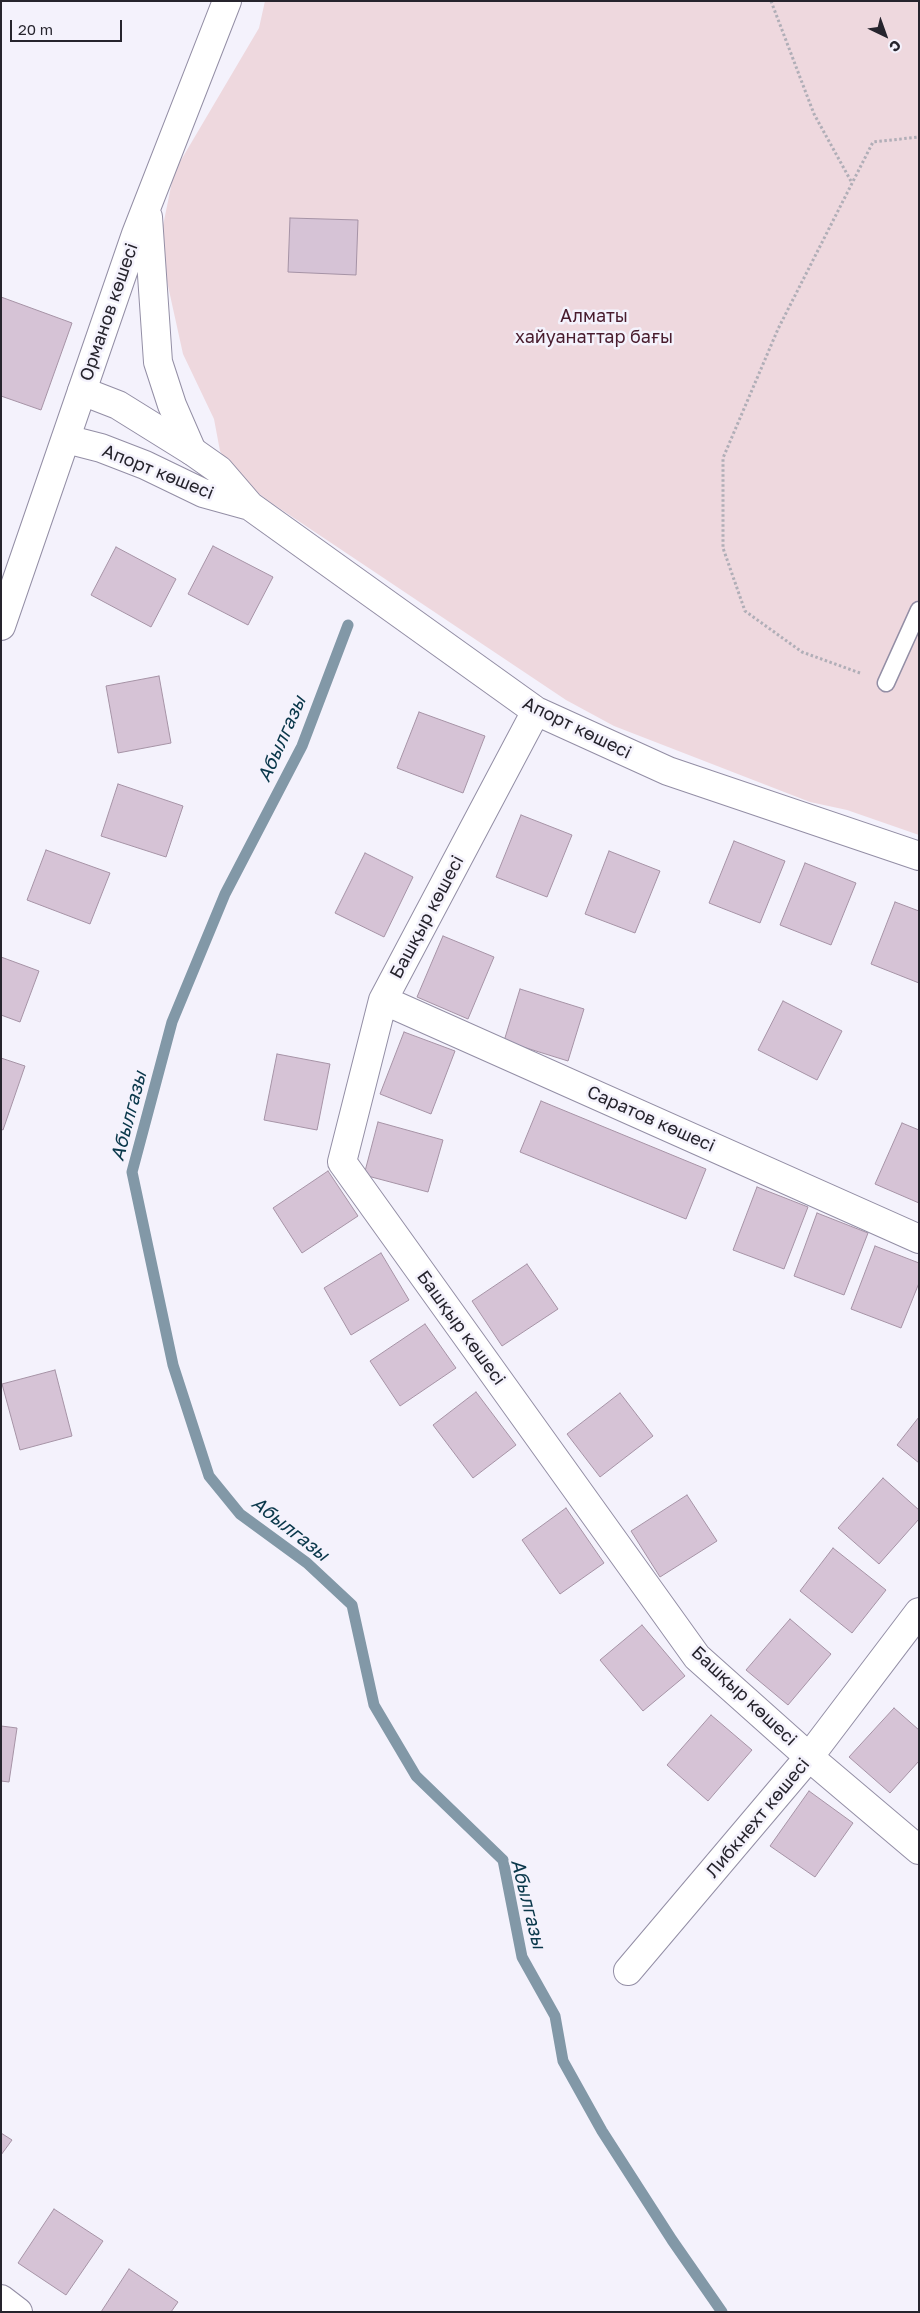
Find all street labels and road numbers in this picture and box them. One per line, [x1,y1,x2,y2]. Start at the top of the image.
street label: Орманов көшесі [75,240,143,384]
street label: Апорт көшесі [99,440,217,504]
street label: Апорт көшесі [519,692,635,764]
street label: Башқыр көшесі [385,852,469,982]
street label: Саратов көшесі [584,1081,718,1157]
street label: Башқыр көшесі [412,1266,510,1390]
street label: Башқыр көшесі [687,1642,801,1750]
street label: Либкнехт көшесі [702,1754,814,1882]

